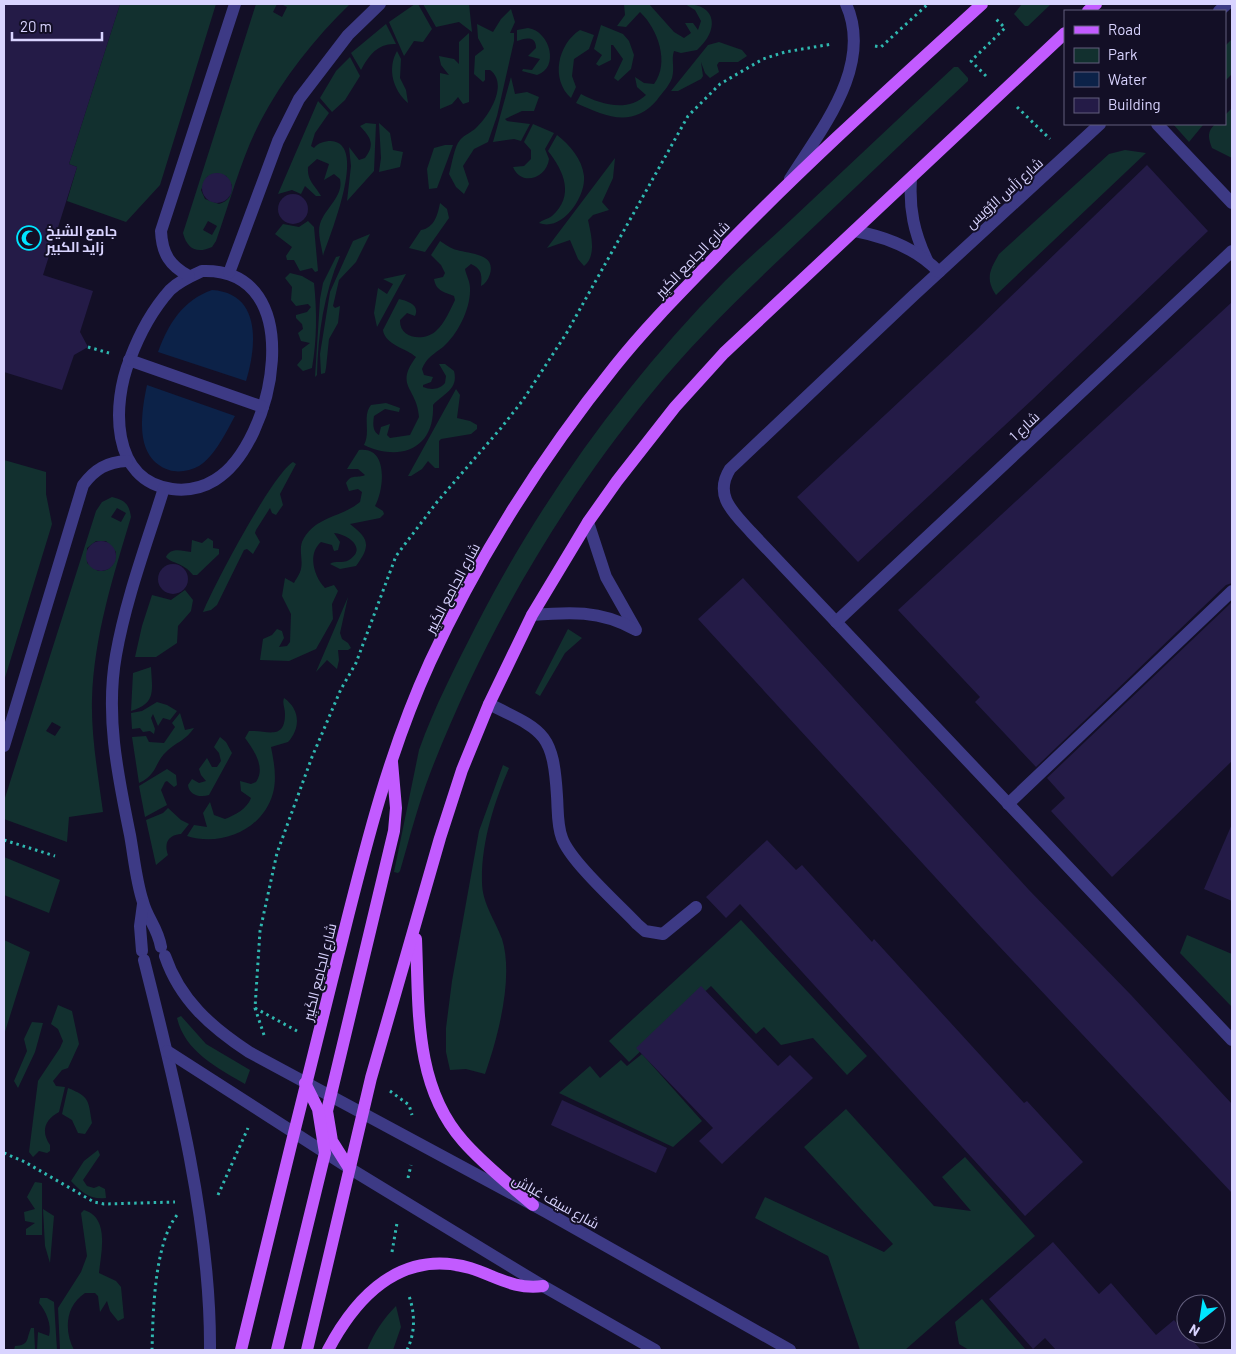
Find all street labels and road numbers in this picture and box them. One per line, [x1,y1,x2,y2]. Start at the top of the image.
street label: شارع رَأس الرُّوَيس [962,154,1047,233]
street label: شارع الجامِع الكَبِير [650,217,734,302]
street label: شارع 1 [1005,408,1043,445]
street label: شارع الجامِع الكَبِير [421,540,484,637]
street label: شارع الجامِع الكَبِير [298,921,340,1024]
street label: شارع سيف غباش [509,1170,602,1233]

